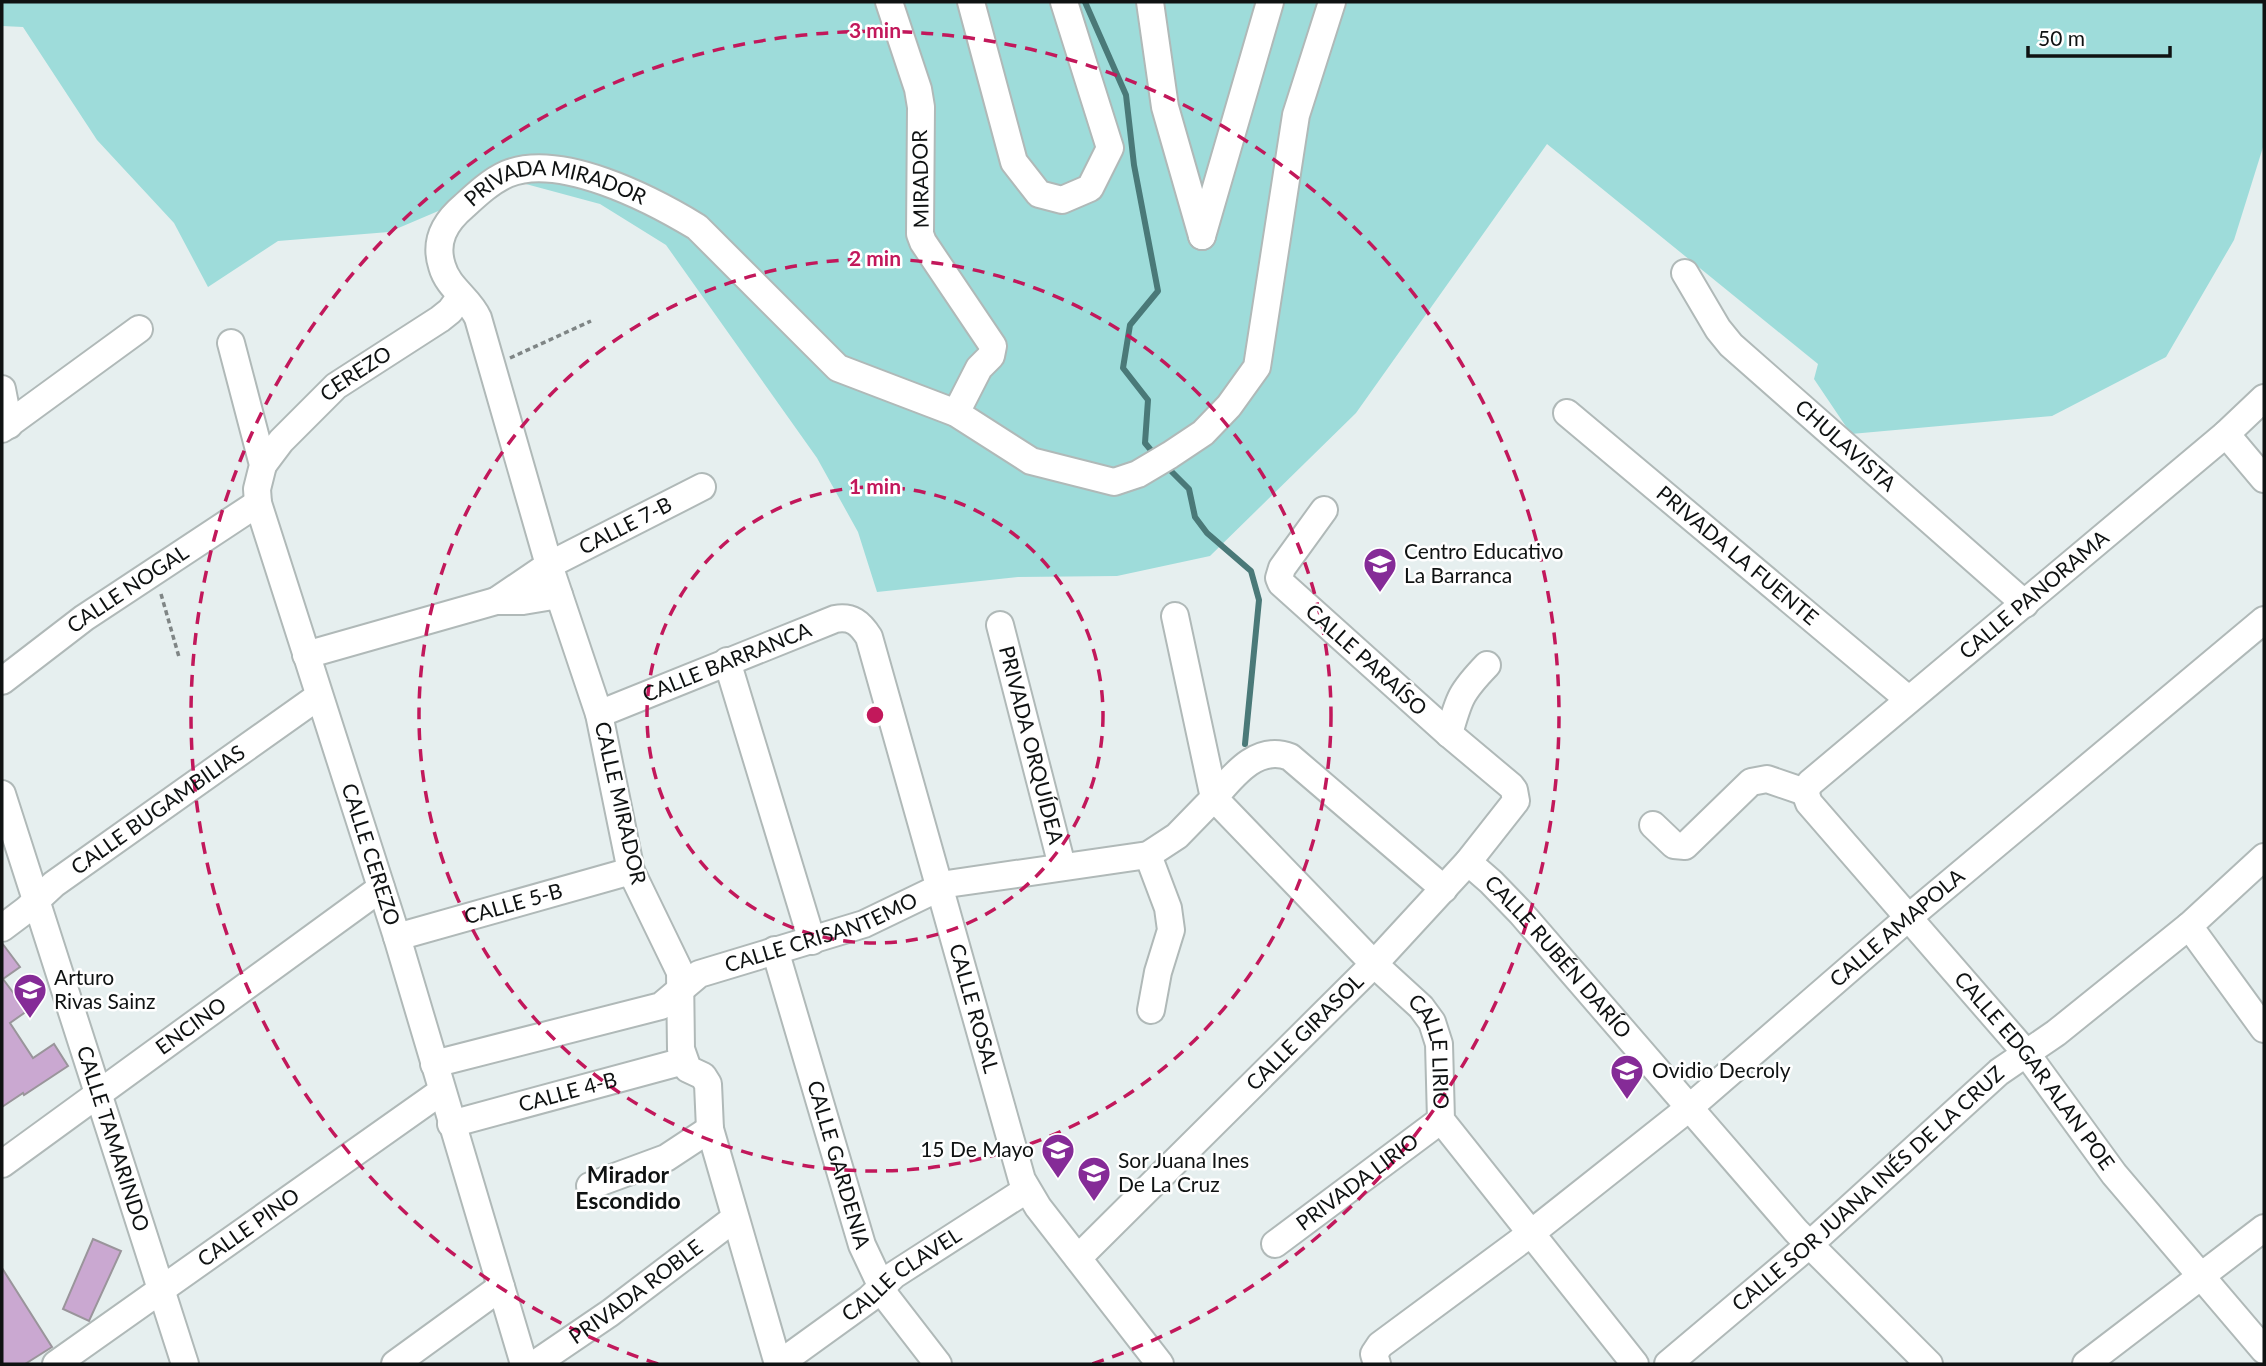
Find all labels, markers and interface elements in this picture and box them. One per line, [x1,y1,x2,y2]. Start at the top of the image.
scale bar [2028,14,2170,58]
text: 3 min [849,17,901,42]
text: 50 m [2038,25,2085,50]
street label: MIRADOR [906,129,933,229]
text: PRIVADA MIRADOR [458,154,652,211]
street label: PRIVADA MIRADOR [460,191,654,223]
text: 2 min [849,245,901,270]
street label: CEREZO [314,340,395,406]
street label: CHULAVISTA [1791,394,1902,496]
text: 1 min [849,473,901,498]
street label: PRIVADA LA FUENTE [1652,480,1824,629]
street label: CALLE 7-B [574,491,676,559]
street label: CALLE PANORAMA [1954,524,2114,663]
street label: CALLE NOGAL [61,538,193,637]
place label: Centro Educativo La Barranca [1404,538,1563,587]
school or university icon: Centro Educativo La Barranca [1361,545,1399,594]
street label: CALLE PARAÍSO [1301,598,1433,720]
street label: CALLE BARRANCA [638,616,815,706]
street label: PRIVADA ORQUÍDEA [995,643,1070,847]
centre of rings [863,703,887,727]
street label: CALLE MIRADOR [591,719,653,887]
street label: CALLE BUGAMBILIAS [66,739,249,879]
street label: CALLE CEREZO [338,780,406,928]
street label: CALLE AMAPOLA [1824,862,1969,991]
street label: CALLE RUBÉN DARÍO [1480,870,1637,1043]
street label: CALLE 5-B [461,877,565,928]
street label: CALLE CRISANTEMO [721,886,921,977]
street label: CALLE ROSAL [945,941,1005,1076]
place label: Arturo Rivas Sainz [54,964,156,1013]
street label: CALLE EDGAR ALAN POE [1950,966,2121,1174]
street label: CALLE GIRASOL [1240,968,1368,1095]
school or university icon: Arturo Rivas Sainz [11,971,49,1020]
street label: CALLE LIRIO [1404,988,1455,1109]
street label: ENCINO [150,991,230,1059]
street label: CALLE TAMARINDO [73,1042,156,1234]
school or university icon: Ovidio Decroly [1608,1052,1646,1101]
place label: Ovidio Decroly [1652,1057,1791,1082]
street label: CALLE SOR JUANA INÉS DE LA CRUZ [1726,1060,2008,1316]
street label: CALLE 4-B [515,1066,619,1116]
street label: CALLE GARDENIA [803,1077,877,1252]
street label: PRIVADA LIRIO [1291,1127,1423,1235]
school or university icon: 15 De Mayo [1039,1131,1077,1180]
place label: 15 De Mayo [920,1136,1034,1161]
place label: Sor Juana Ines De La Cruz [1118,1147,1249,1196]
school or university icon: Sor Juana Ines De La Cruz [1075,1154,1113,1203]
district label: Mirador Escondido [575,1160,681,1214]
street label: CALLE PINO [192,1182,304,1271]
street label: CALLE CLAVEL [836,1221,965,1326]
street label: PRIVADA ROBLE [564,1233,707,1348]

